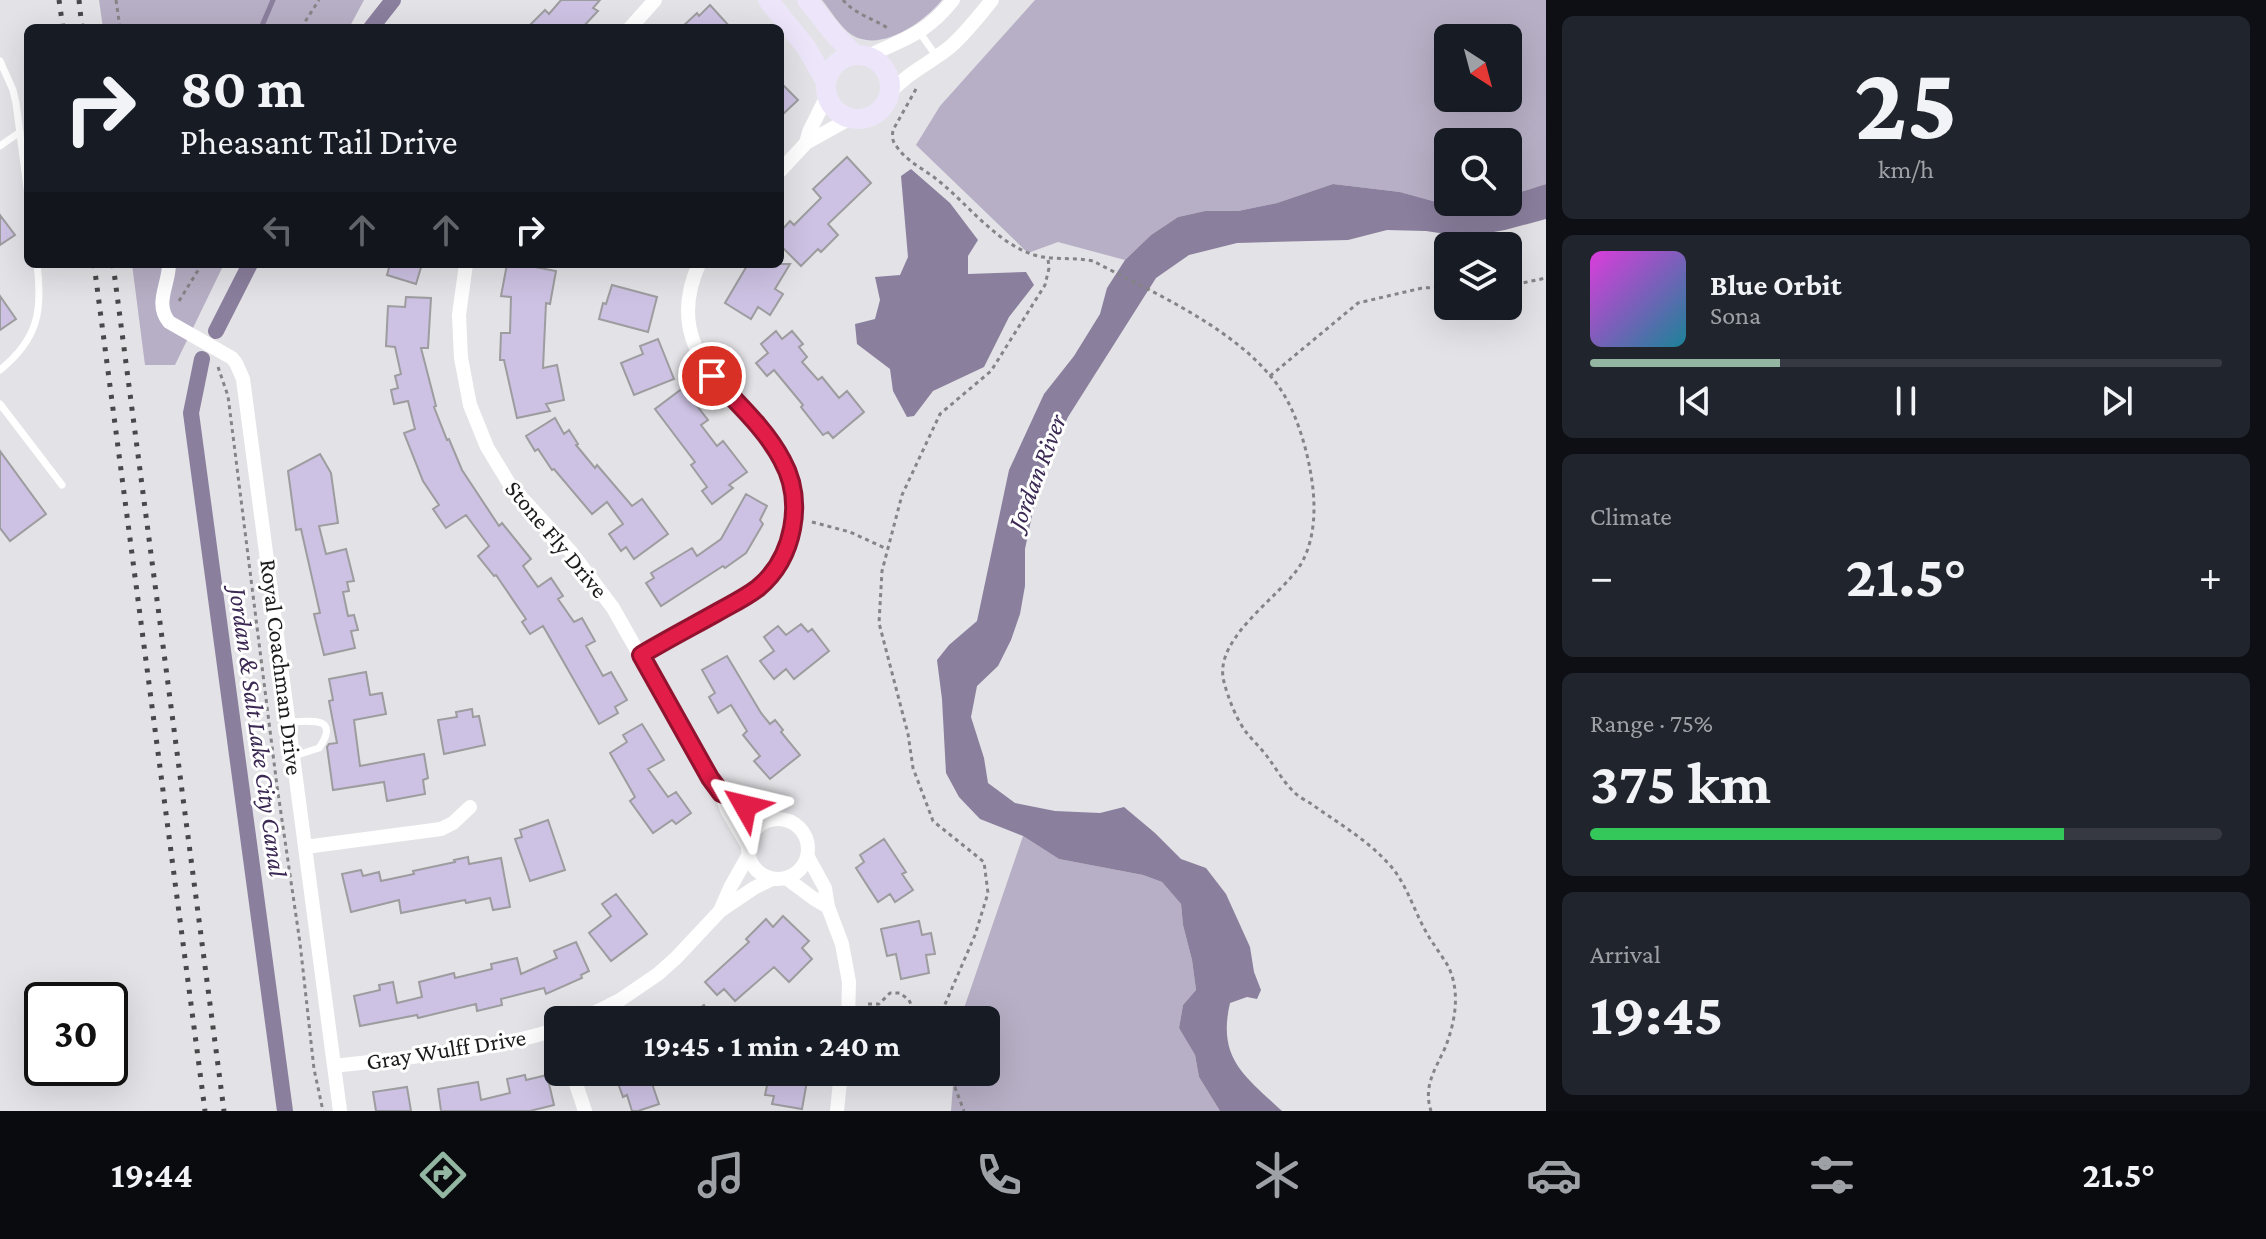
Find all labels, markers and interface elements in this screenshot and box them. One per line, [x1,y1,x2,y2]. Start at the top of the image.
north arrow [1434,24,1522,112]
map controls [1434,24,1522,320]
text: 25 [1854,45,1958,160]
icon: right [48,56,152,160]
text: 80 m [180,57,305,119]
text: Pheasant Tail Drive [180,122,458,162]
button: search [1434,128,1522,216]
text: km/h [1878,155,1934,184]
icon: left [256,208,300,252]
icon: ahead [340,208,384,252]
icon: ahead [424,208,468,252]
icon: right [508,208,552,252]
button: layers [1434,232,1522,320]
text: Blue Orbit [1710,268,1841,301]
text: Sona [1710,301,1761,330]
pin [678,342,746,410]
icon: arrive [690,354,734,398]
icon: previous [1673,379,1717,423]
icon: pause [1884,379,1928,423]
icon: next [2095,379,2139,423]
water label: Jordan River [1000,410,1072,537]
street label: Stone Fly Drive [500,475,614,603]
text: Climate [1590,502,1672,531]
text: 21.5° [1845,542,1967,609]
text: − [1590,552,1613,600]
text: + [2199,552,2222,600]
street label: Royal Coachman Drive [255,557,309,777]
water label: Jordan & Salt Lake City Canal [223,581,293,879]
text: Range · 75% [1590,709,1713,738]
text: 375 km [1590,749,1771,816]
position arrow [703,764,787,848]
text: Arrival [1590,940,1661,969]
text: 19:45 [1590,980,1723,1047]
speed limit sign: 30 [24,982,128,1086]
street label: Gray Wulff Drive [364,1023,528,1075]
text: 19:45 · 1 min · 240 m [644,1029,900,1062]
icon: directions [415,1147,471,1203]
icon: music [693,1147,749,1203]
icon: phone [971,1147,1027,1203]
icon: climate [1249,1147,1305,1203]
icon: car [1526,1147,1582,1203]
icon: filters [1804,1147,1860,1203]
text: 19:44 [111,1155,193,1195]
text: 21.5° [2082,1155,2155,1195]

